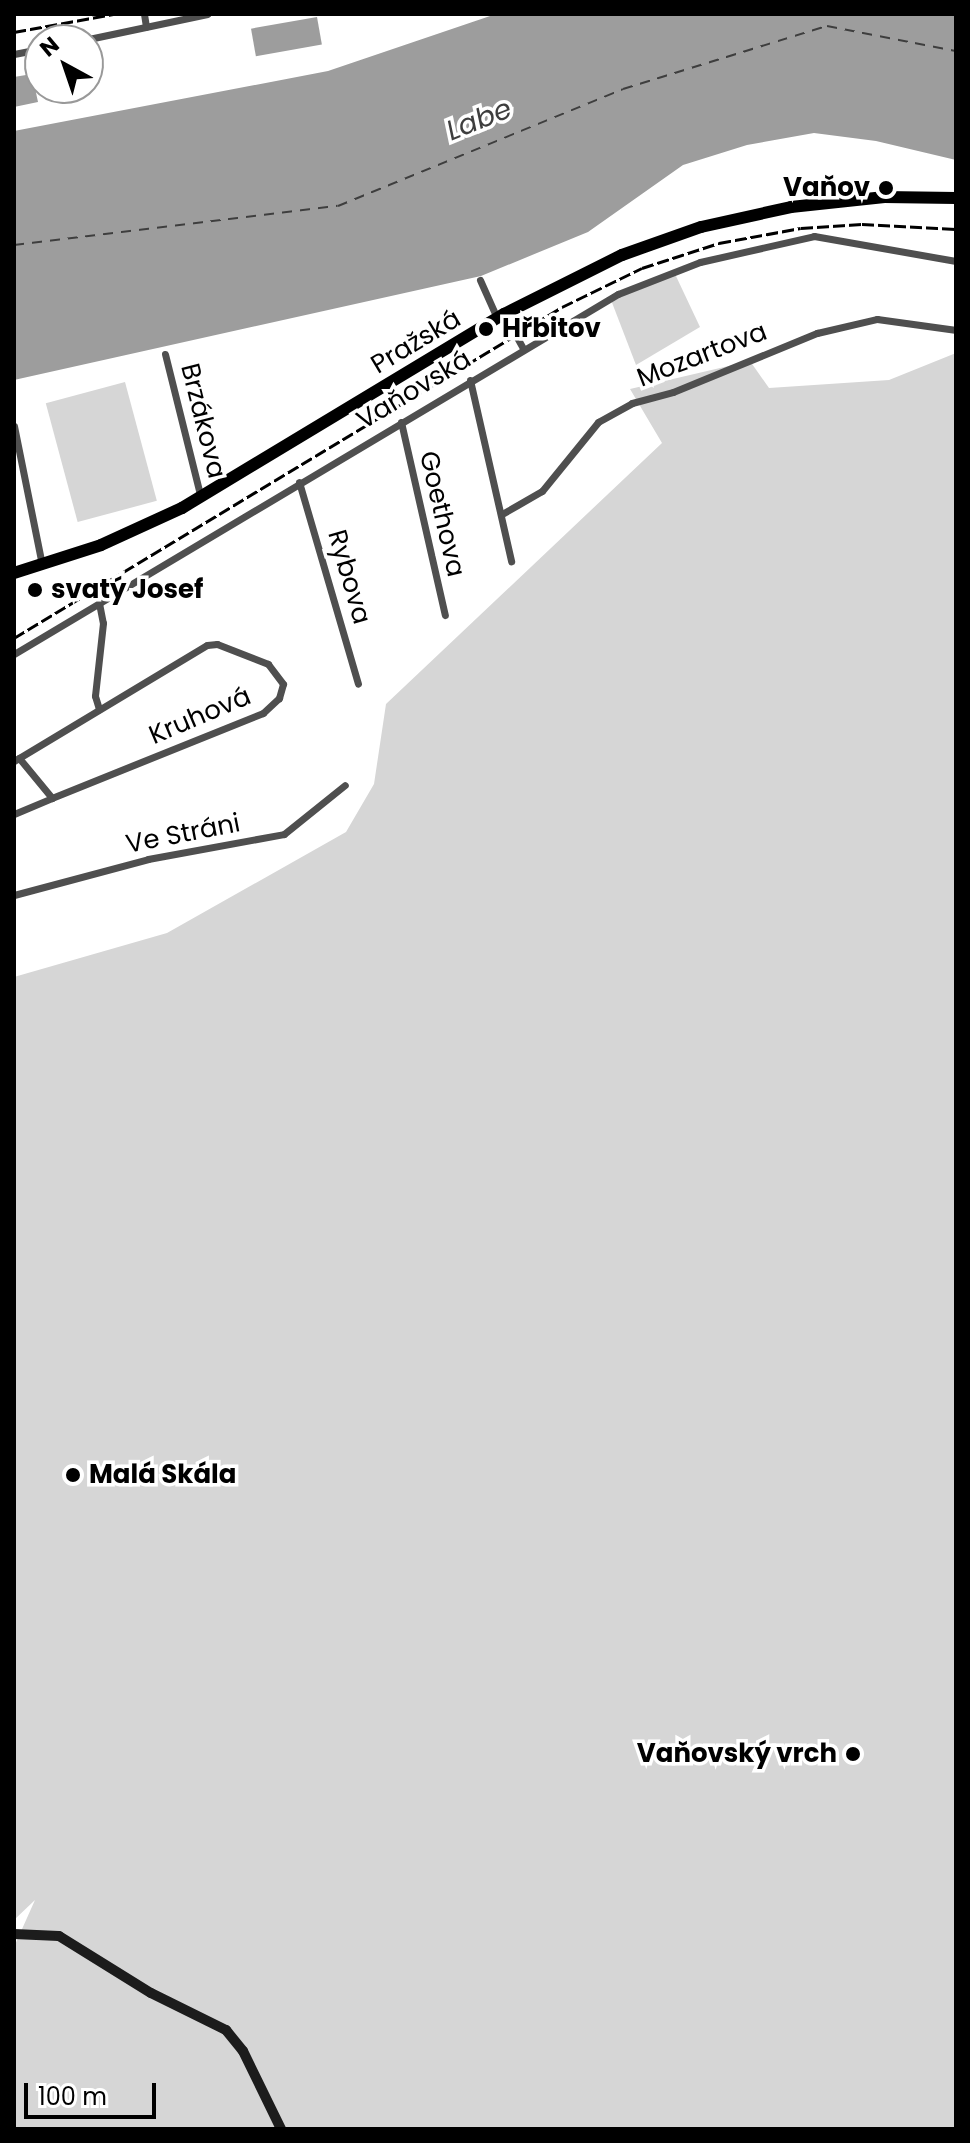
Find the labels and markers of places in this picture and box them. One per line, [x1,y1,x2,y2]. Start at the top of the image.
place label: Vaňov [783,172,870,204]
marker: Vaňov [877,179,895,197]
place label: Hřbitov [502,313,601,345]
marker: Hřbitov [477,320,495,338]
place label: svatý Josef [51,574,203,606]
marker: svatý Josef [26,581,44,599]
place label: Malá Skála [89,1459,236,1491]
marker: Malá Skála [64,1466,82,1484]
place label: Vaňovský vrch [637,1738,837,1770]
marker: Vaňovský vrch [844,1745,862,1763]

